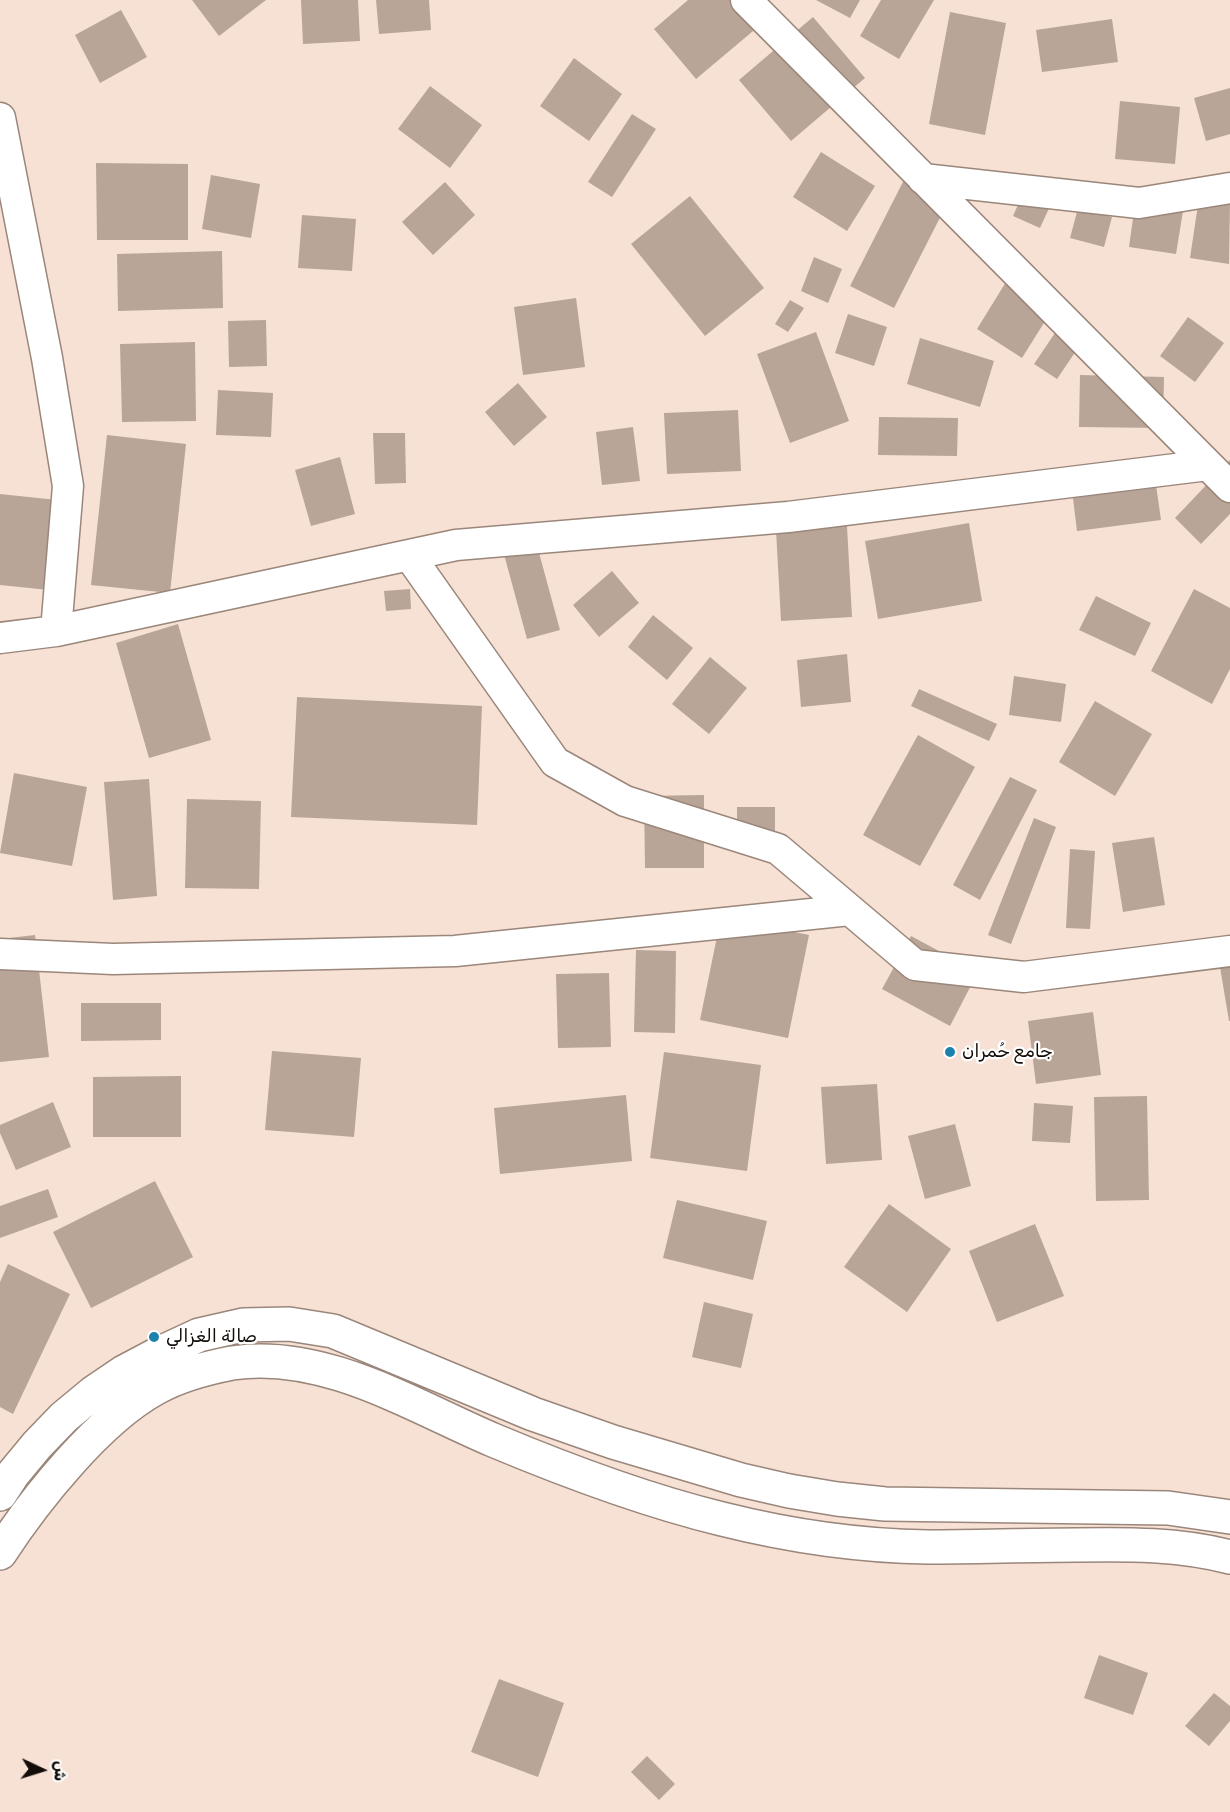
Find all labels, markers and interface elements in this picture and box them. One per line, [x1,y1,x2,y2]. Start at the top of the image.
place label: جامع حُمران [962,1041,1053,1063]
marker: جامع حُمران [943,1045,957,1059]
place label: صالة الغزالي [166,1326,257,1348]
marker: صالة الغزالي [147,1330,161,1344]
north arrow [12,1740,72,1800]
text: ش [50,1761,71,1782]

